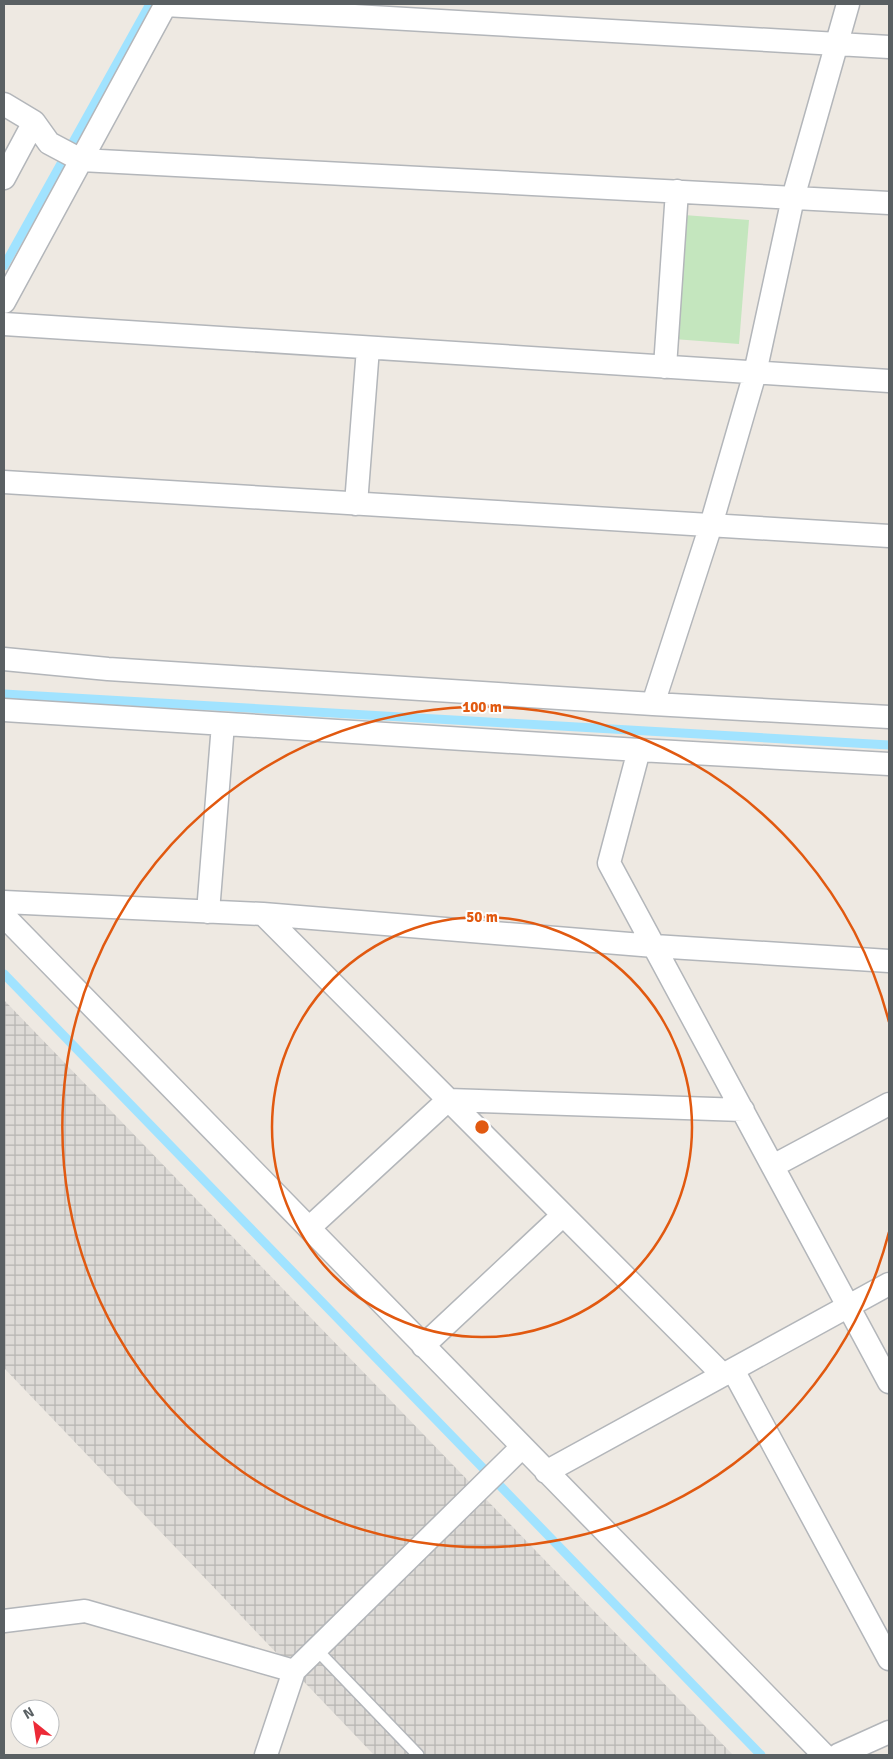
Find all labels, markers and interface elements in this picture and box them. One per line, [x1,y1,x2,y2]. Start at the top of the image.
text: 100 m [462,698,502,716]
text: 50 m [466,908,498,926]
centre of rings [473,1118,491,1136]
north arrow [10,1699,60,1749]
text: N [20,1703,37,1723]

